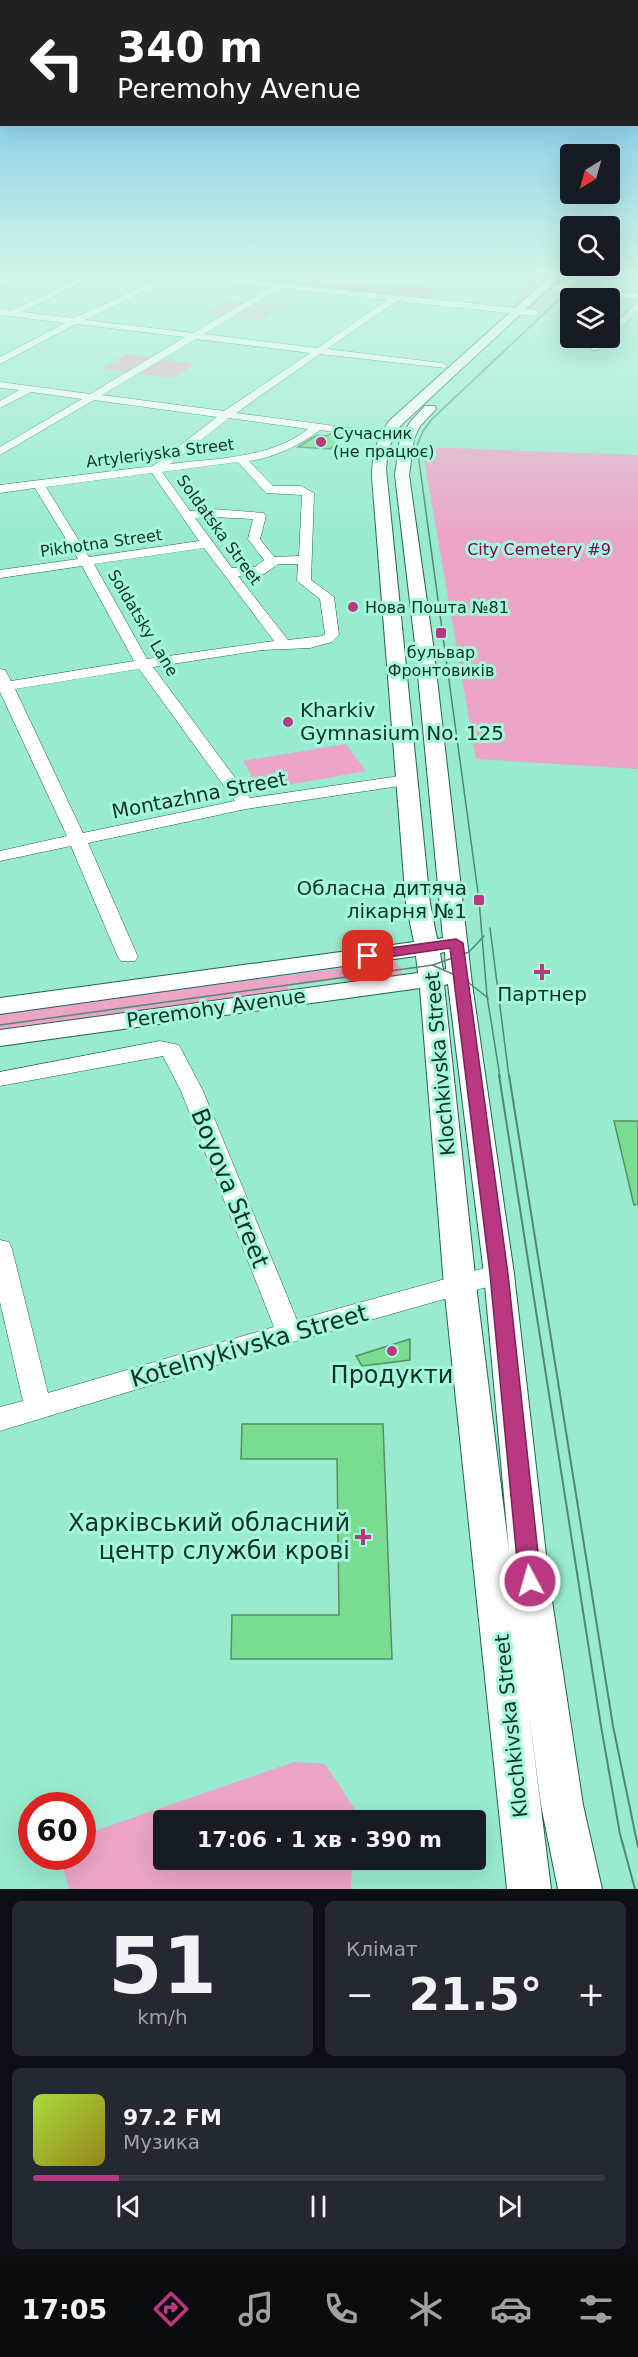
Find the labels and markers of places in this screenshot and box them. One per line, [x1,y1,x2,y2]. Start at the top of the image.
place label: Сучасник (не працює) [333,424,434,461]
marker: Сучасник (не працює) [314,435,328,449]
place label: Нова Пошта №81 [365,598,509,617]
marker: Нова Пошта №81 [346,600,360,614]
marker: бульвар Фронтовиків [434,626,448,640]
place label: бульвар Фронтовиків [388,643,494,680]
place label: Kharkiv Gymnasium No. 125 [300,698,504,745]
marker: Kharkiv Gymnasium No. 125 [281,715,295,729]
place label: Обласна дитяча лікарня №1 [297,876,467,923]
marker: Обласна дитяча лікарня №1 [472,893,486,907]
pin [342,930,393,981]
marker: Партнер [535,965,549,979]
place label: Партнер [497,982,587,1006]
marker: Продукти [385,1344,399,1358]
place label: Продукти [331,1361,453,1389]
place label: Харківський обласний центр служби крові [68,1509,350,1565]
marker: Харківський обласний центр служби крові [354,1528,372,1546]

